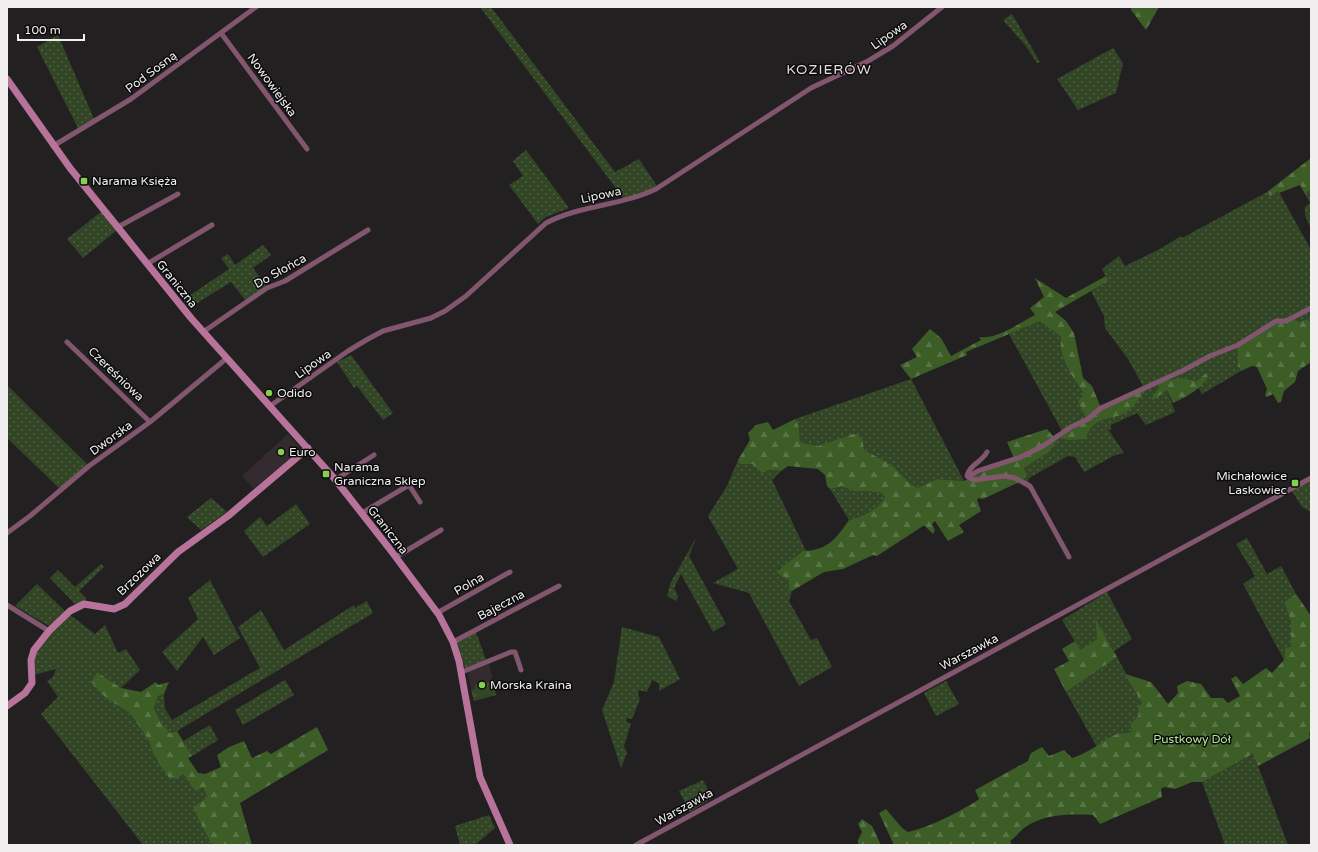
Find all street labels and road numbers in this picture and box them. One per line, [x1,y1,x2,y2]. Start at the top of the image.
street label: Lipowa [868,18,910,52]
street label: Pod Sosną [123,48,179,96]
street label: Nowowiejska [244,51,300,119]
street label: Lipowa [580,184,622,206]
street label: Do Słońca [251,251,309,291]
street label: Graniczna [154,257,200,311]
street label: Czereśniowa [85,344,147,404]
street label: Lipowa [292,347,334,381]
street label: Dworska [87,418,135,458]
street label: Graniczna [365,503,411,557]
street label: Brzozowa [114,550,164,598]
street label: Polna [452,570,486,598]
street label: Bajeczna [475,587,527,623]
street label: Warszawka [937,631,1001,673]
street label: Warszawka [653,785,715,829]

